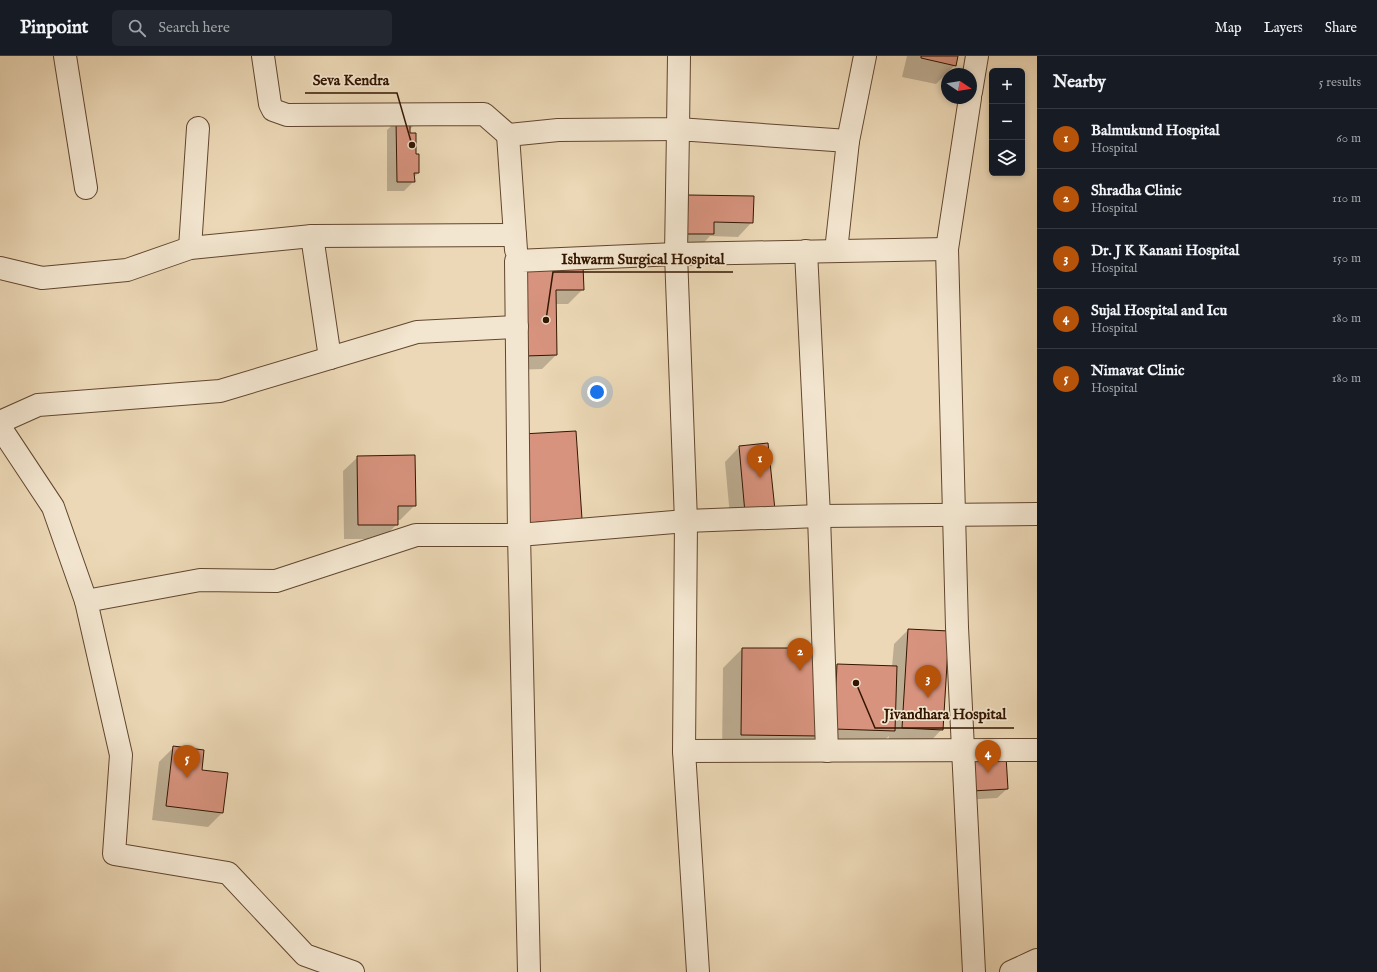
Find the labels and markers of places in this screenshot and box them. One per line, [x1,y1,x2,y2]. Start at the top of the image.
callout: Seva Kendra [305,66,397,93]
callout: Ishwarm Surgical Hospital [553,245,733,272]
pin: 1 [747,445,773,478]
pin: 2 [787,638,813,671]
pin: 3 [915,665,941,698]
callout: Jivandhara Hospital [875,701,1014,728]
pin: 4 [975,740,1001,773]
pin: 5 [174,745,200,778]

